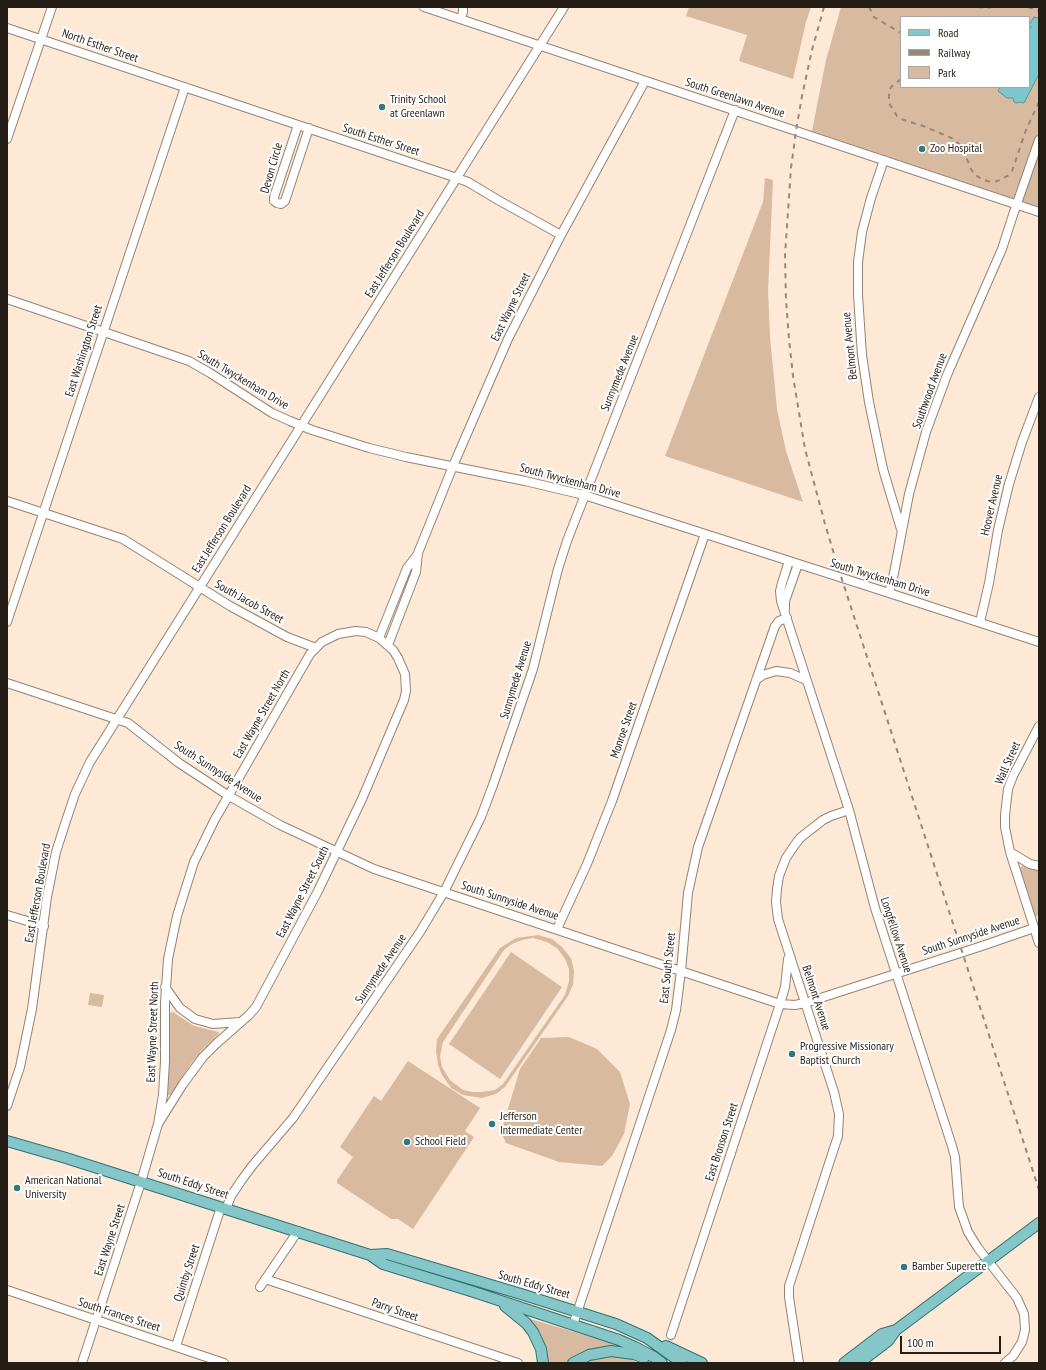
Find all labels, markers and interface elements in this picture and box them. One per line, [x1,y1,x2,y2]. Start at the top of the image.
legend [900,16,1030,88]
text: Road [938,25,958,40]
street label: North Esther Street [60,26,140,66]
text: Railway [938,45,970,60]
text: Park [938,65,956,80]
street label: South Greenlawn Avenue [683,75,787,121]
place label: Trinity School at Greenlawn [390,93,446,121]
marker: Trinity School at Greenlawn [377,102,387,112]
street label: South Esther Street [341,121,421,159]
street label: Devon Circle [258,141,286,195]
place label: Zoo Hospital [930,142,982,156]
marker: Zoo Hospital [917,144,927,154]
street label: East Jefferson Boulevard [362,208,428,300]
street label: East Wayne Street [488,270,534,344]
street label: East Washington Street [62,303,106,399]
street label: Belmont Avenue [839,312,861,380]
street label: Sunnymede Avenue [598,333,642,413]
street label: South Twyckenham Drive [195,347,291,413]
street label: Southwood Avenue [910,351,950,431]
street label: South Twyckenham Drive [518,461,622,501]
street label: Hoover Avenue [978,473,1006,537]
street label: East Jefferson Boulevard [189,483,255,575]
street label: South Twyckenham Drive [828,556,932,600]
street label: South Jacob Street [212,577,286,627]
street label: Sunnymede Avenue [497,639,535,721]
street label: East Wayne Street North [231,667,293,761]
street label: Monroe Street [608,700,640,760]
street label: South Sunnyside Avenue [171,738,265,806]
street label: Wall Street [992,739,1024,787]
street label: East Jefferson Boulevard [22,842,54,944]
street label: East Wayne Street South [274,844,332,940]
street label: South Sunnyside Avenue [459,878,561,924]
street label: Longfellow Avenue [877,895,915,975]
street label: South Sunnyside Avenue [920,913,1022,959]
street label: Sunnymede Avenue [352,931,410,1007]
street label: East South Street [657,932,679,1004]
street label: Belmont Avenue [799,964,833,1032]
street label: East Wayne Street North [144,981,162,1083]
place label: Progressive Missionary Baptist Church [800,1040,894,1068]
marker: Progressive Missionary Baptist Church [787,1049,797,1059]
street label: East Bronson Street [703,1101,741,1183]
place label: Jefferson Intermediate Center [500,1110,582,1138]
marker: Jefferson Intermediate Center [487,1119,497,1129]
place label: School Field [415,1135,466,1149]
marker: School Field [402,1137,412,1147]
street label: South Eddy Street [156,1166,230,1202]
place label: American National University [25,1174,101,1202]
marker: American National University [12,1183,22,1193]
street label: East Wayne Street [92,1202,128,1278]
street label: Quimby Street [171,1243,203,1303]
place label: Bamber Superette [912,1260,986,1274]
marker: Bamber Superette [899,1262,909,1272]
street label: South Eddy Street [496,1268,572,1302]
street label: South Frances Street [76,1295,162,1335]
street label: Parry Street [370,1295,420,1325]
scale bar [902,1328,1003,1354]
text: 100 m [907,1335,934,1350]

